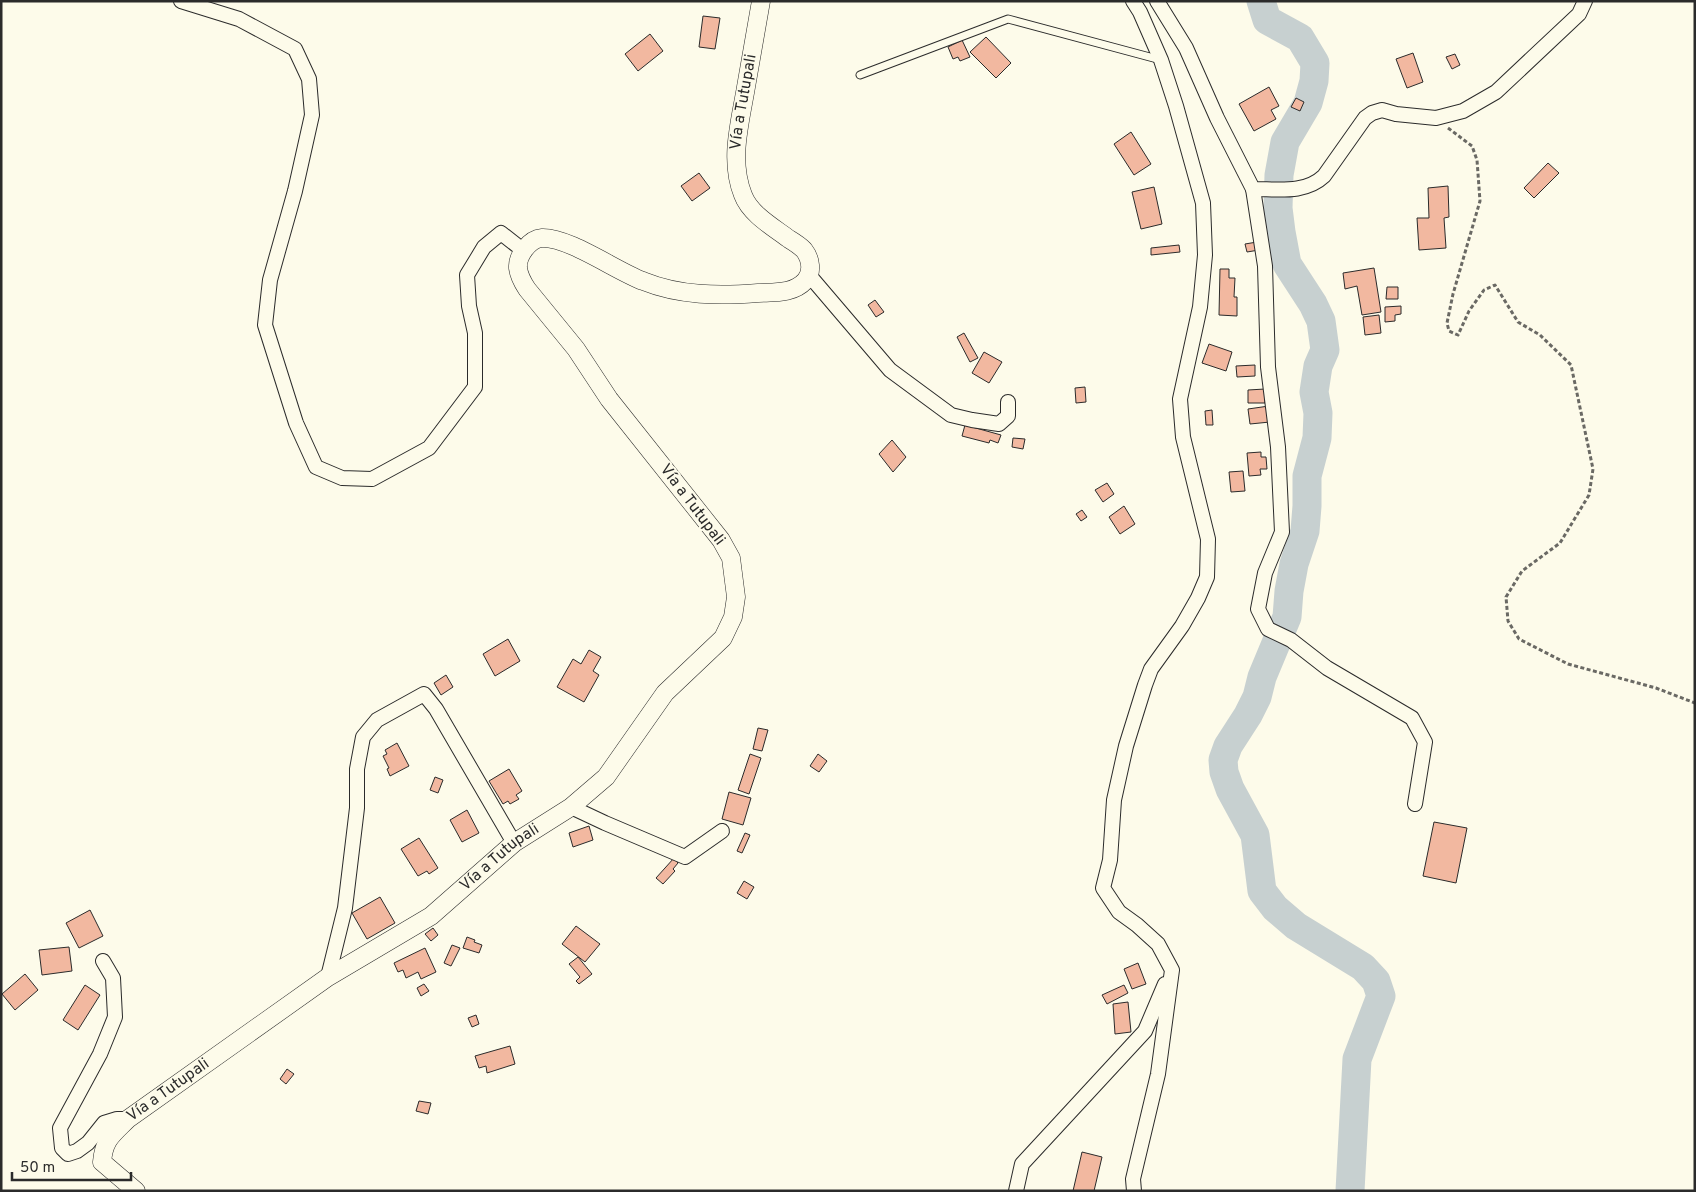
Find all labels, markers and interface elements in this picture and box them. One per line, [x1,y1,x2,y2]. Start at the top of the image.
street label: Vía a Tutupali [726,53,762,151]
street label: Vía a Tutupali [655,460,729,550]
street label: Vía a Tutupali [456,819,543,896]
street label: Vía a Tutupali [123,1054,213,1127]
scale bar [12,1150,131,1182]
text: 50 m [20,1159,55,1178]

